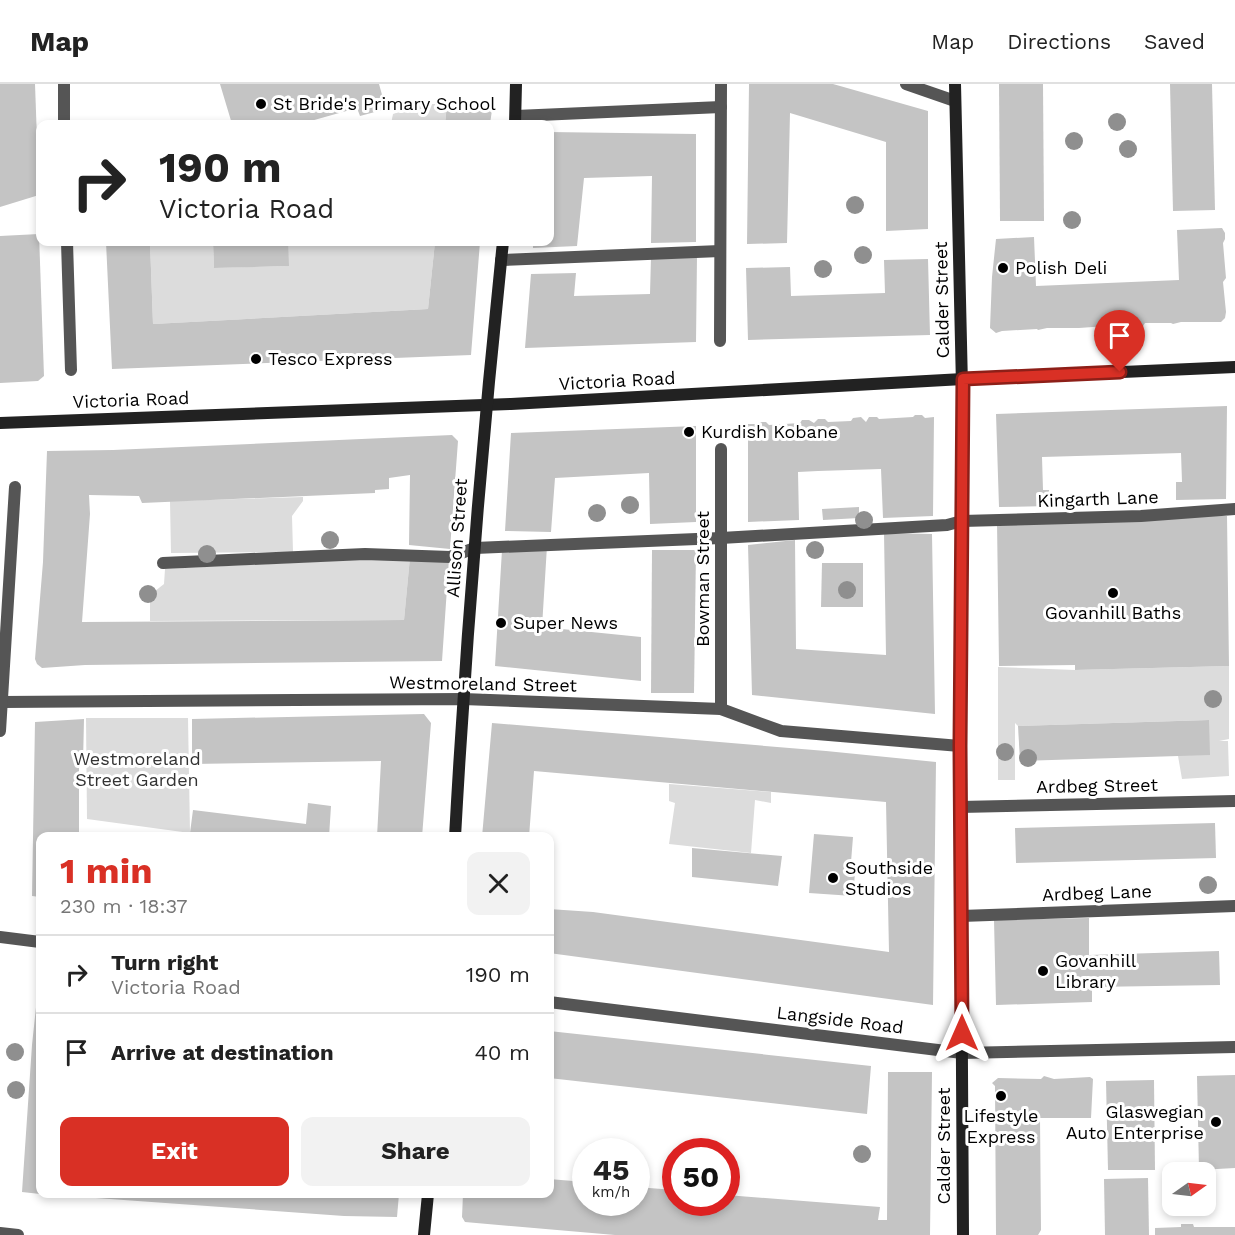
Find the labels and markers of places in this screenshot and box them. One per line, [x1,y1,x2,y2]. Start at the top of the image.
place label: St Bride's Primary School [273,93,496,114]
marker: St Bride's Primary School [254,97,268,111]
place label: Polish Deli [1015,257,1107,278]
marker: Polish Deli [996,261,1010,275]
pin [1094,310,1145,372]
place label: Tesco Express [268,348,393,369]
marker: Tesco Express [249,352,263,366]
place label: Kurdish Kobane [701,421,838,442]
marker: Kurdish Kobane [682,425,696,439]
marker: Govanhill Baths [1106,586,1120,600]
place label: Govanhill Baths [1045,602,1181,623]
place label: Super News [513,612,618,633]
marker: Super News [494,616,508,630]
place label: Southside Studios [845,857,933,899]
marker: Southside Studios [826,871,840,885]
place label: Govanhill Library [1055,950,1137,992]
marker: Govanhill Library [1036,964,1050,978]
marker: Lifestyle Express [994,1089,1008,1103]
place label: Glaswegian Auto Enterprise [1066,1101,1204,1143]
place label: Lifestyle Express [964,1105,1038,1147]
marker: Glaswegian Auto Enterprise [1209,1115,1223,1129]

